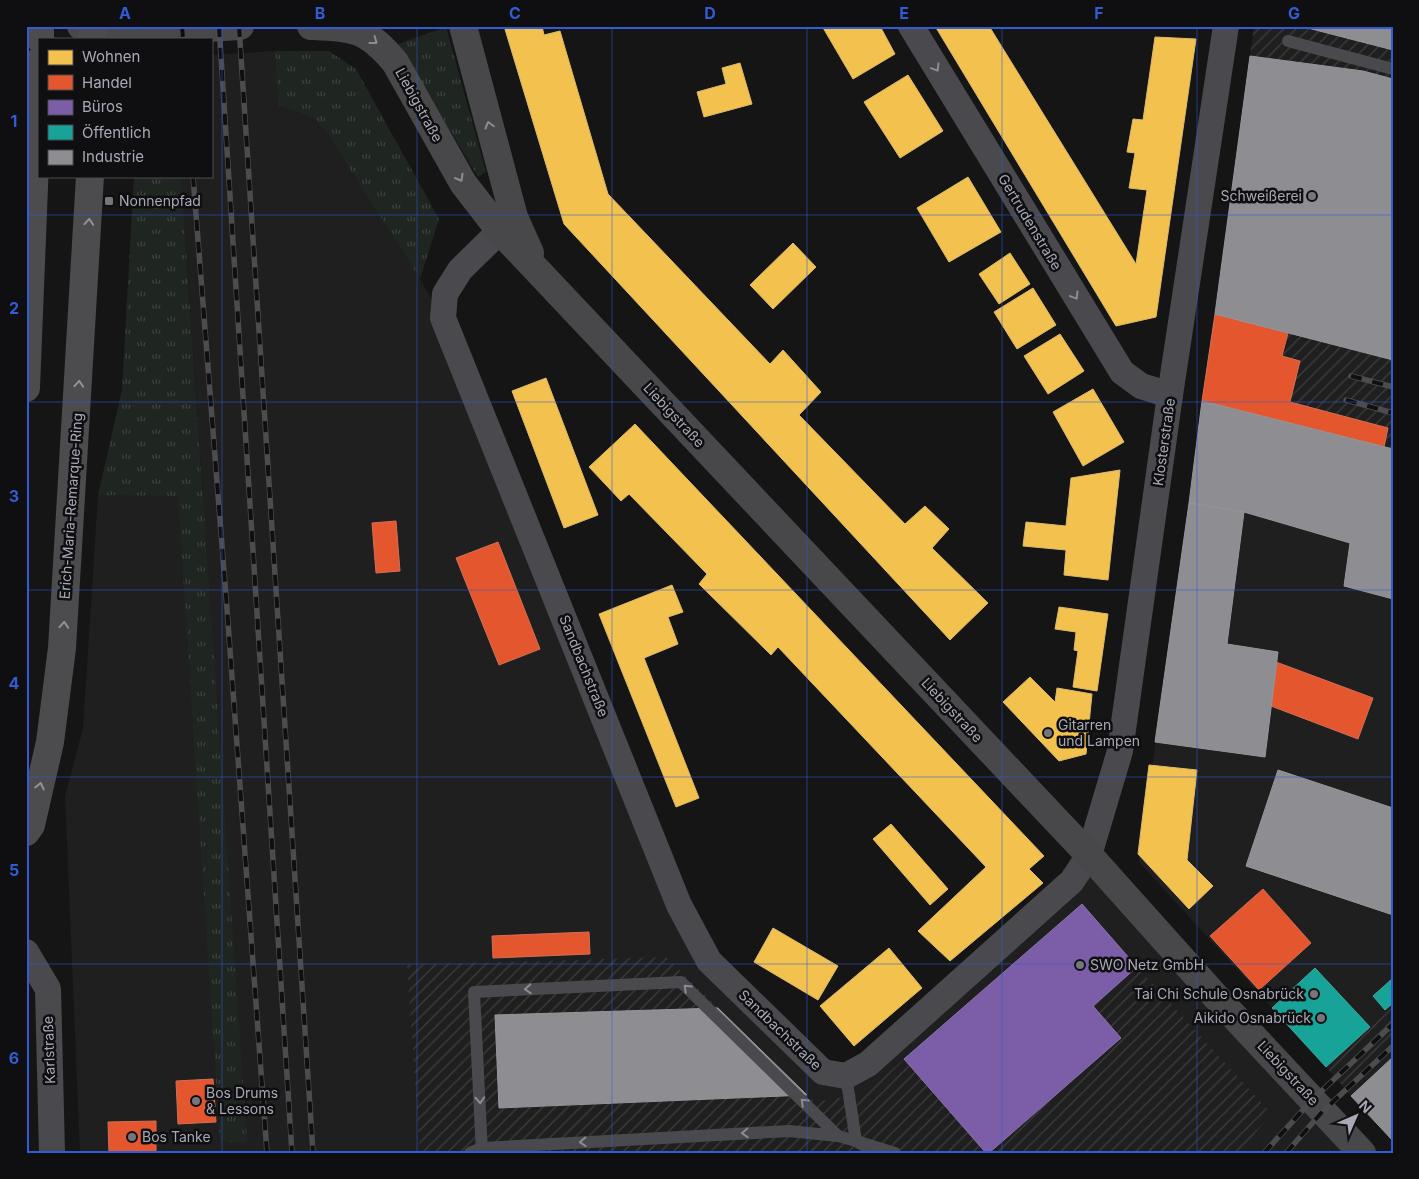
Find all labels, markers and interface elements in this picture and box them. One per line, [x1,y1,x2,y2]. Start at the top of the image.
text: A [119,3,131,23]
text: B [315,3,325,23]
text: C [509,3,521,23]
text: D [704,3,716,23]
text: E [899,3,909,23]
text: F [1094,3,1104,23]
text: G [1288,3,1300,23]
one-way arrow [368,35,377,43]
legend [38,38,212,178]
text: Wohnen [82,47,140,66]
one-way arrow [930,62,940,71]
street label: Liebigstraße [392,65,447,145]
text: Handel [82,73,132,92]
text: Büros [82,97,123,116]
text: 1 [11,111,17,131]
one-way arrow [485,121,495,129]
text: Öffentlich [82,123,151,142]
text: Industrie [82,147,144,166]
street label: Gertrudenstraße [995,171,1066,273]
one-way arrow [453,172,463,181]
place label: Schweißerei [1221,187,1302,204]
marker: Schweißerei [1306,190,1318,202]
place label: Nonnenpfad [119,192,201,209]
marker: Nonnenpfad [103,195,115,207]
one-way arrow [83,218,94,226]
one-way arrow [1069,291,1079,300]
text: 2 [9,298,19,318]
street label: Liebigstraße [640,379,709,450]
one-way arrow [73,380,84,388]
street label: Klosterstraße [1149,397,1178,487]
street label: Erich-Maria-Remarque-Ring [56,412,85,600]
text: 3 [9,486,19,506]
street label: Sandbachstraße [556,612,613,719]
one-way arrow [58,621,69,629]
text: 4 [9,673,20,693]
street label: Liebigstraße [918,674,987,745]
place label: Gitarren und Lampen [1058,716,1140,749]
marker: Gitarren und Lampen [1042,727,1054,739]
one-way arrow [34,781,45,790]
text: 5 [9,860,19,880]
place label: SWO Netz GmbH [1090,956,1204,973]
marker: SWO Netz GmbH [1074,959,1086,971]
one-way arrow [523,984,531,995]
one-way arrow [684,985,693,994]
place label: Tai Chi Schule Osnabrück [1134,985,1304,1002]
street label: Sandbachstraße [735,986,825,1073]
marker: Tai Chi Schule Osnabrück [1308,988,1320,1000]
place label: Aikido Osnabrück [1194,1009,1311,1026]
marker: Aikido Osnabrück [1315,1012,1327,1024]
street label: Karlstraße [39,1016,58,1084]
street label: Liebigstraße [1254,1037,1323,1108]
text: 6 [9,1048,19,1068]
place label: Bos Drums & Lessons [206,1084,278,1117]
north arrow [1332,1092,1382,1142]
marker: Bos Drums & Lessons [190,1095,202,1107]
one-way arrow [474,1097,485,1105]
text: N [1356,1097,1375,1116]
one-way arrow [800,1099,809,1108]
place label: Bos Tanke [142,1128,211,1145]
one-way arrow [741,1128,749,1139]
marker: Bos Tanke [126,1131,138,1143]
one-way arrow [579,1137,587,1148]

